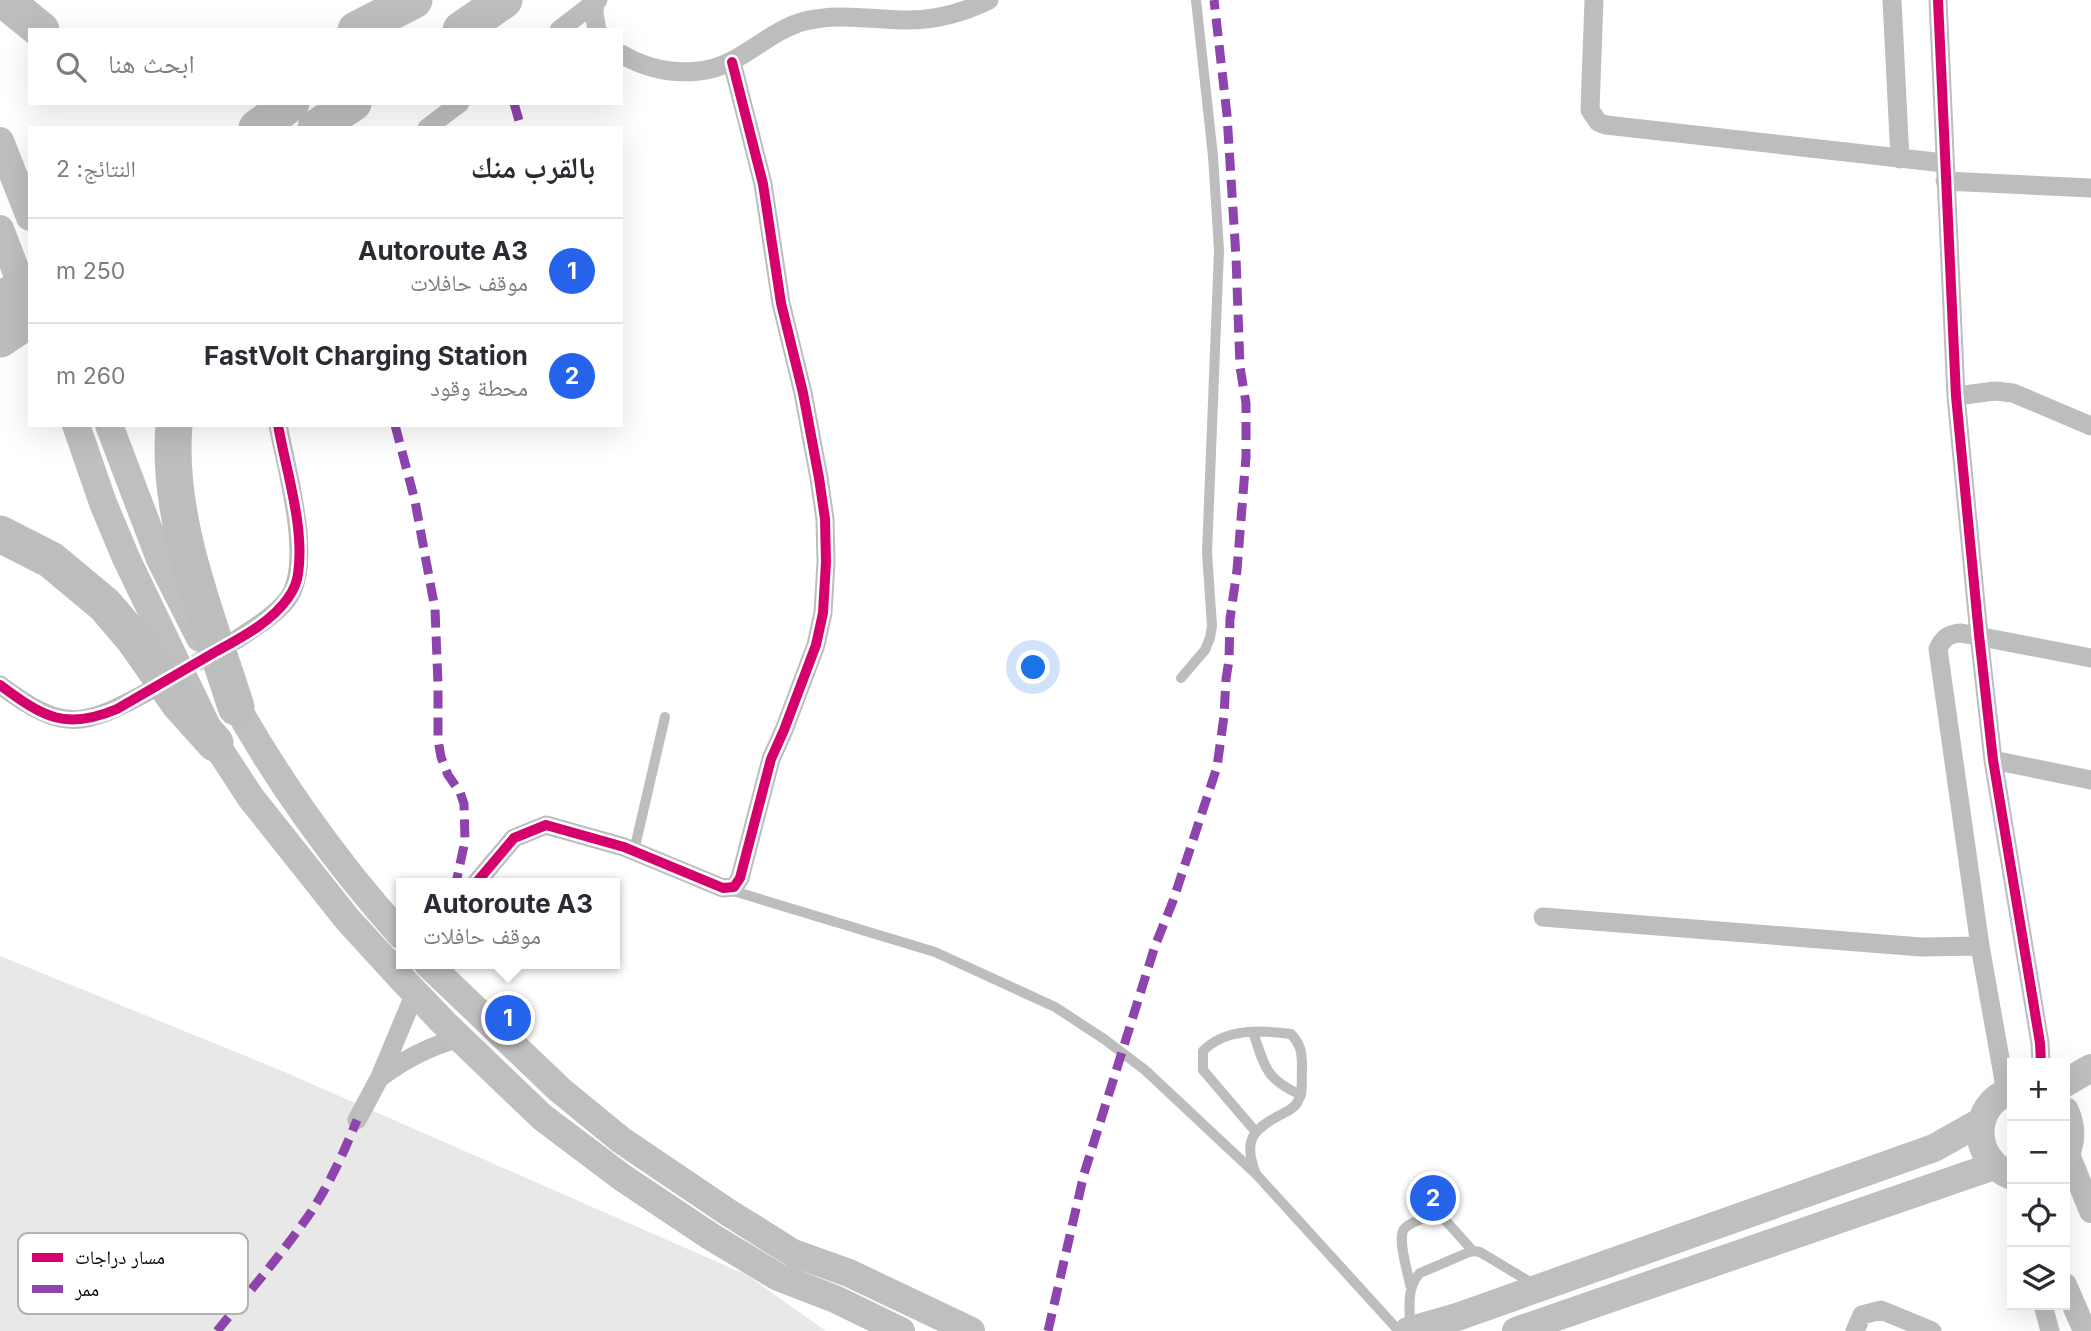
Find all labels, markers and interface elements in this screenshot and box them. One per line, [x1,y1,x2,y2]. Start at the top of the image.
search box [28,28,623,105]
icon: search [52,48,90,86]
text: ابحث هنا [108,48,195,79]
text: بالقرب منك [471,149,595,185]
text: النتائج: 2 [56,155,136,183]
text: Autoroute A3 [358,235,528,266]
text: 250 m [56,257,125,285]
text: 1 [567,257,577,285]
text: موقف حافلات [410,269,528,297]
text: FastVolt Charging Station [204,340,528,371]
text: 260 m [56,362,125,390]
text: 2 [565,362,579,390]
text: محطة وقود [430,374,528,402]
your location [1016,650,1050,684]
popup [396,878,620,969]
text: Autoroute A3 [423,888,593,919]
text: موقف حافلات [423,922,541,950]
pin: 1 [485,992,531,1044]
map controls [2007,1058,2070,1310]
button: + [2007,1058,2070,1121]
button: − [2007,1121,2070,1184]
pin: 2 [1410,1172,1456,1224]
button: locate [2007,1184,2070,1247]
legend [18,1233,248,1314]
text: مسار دراجات [75,1246,165,1269]
button: layers [2007,1247,2070,1310]
text: ممر [74,1278,99,1301]

